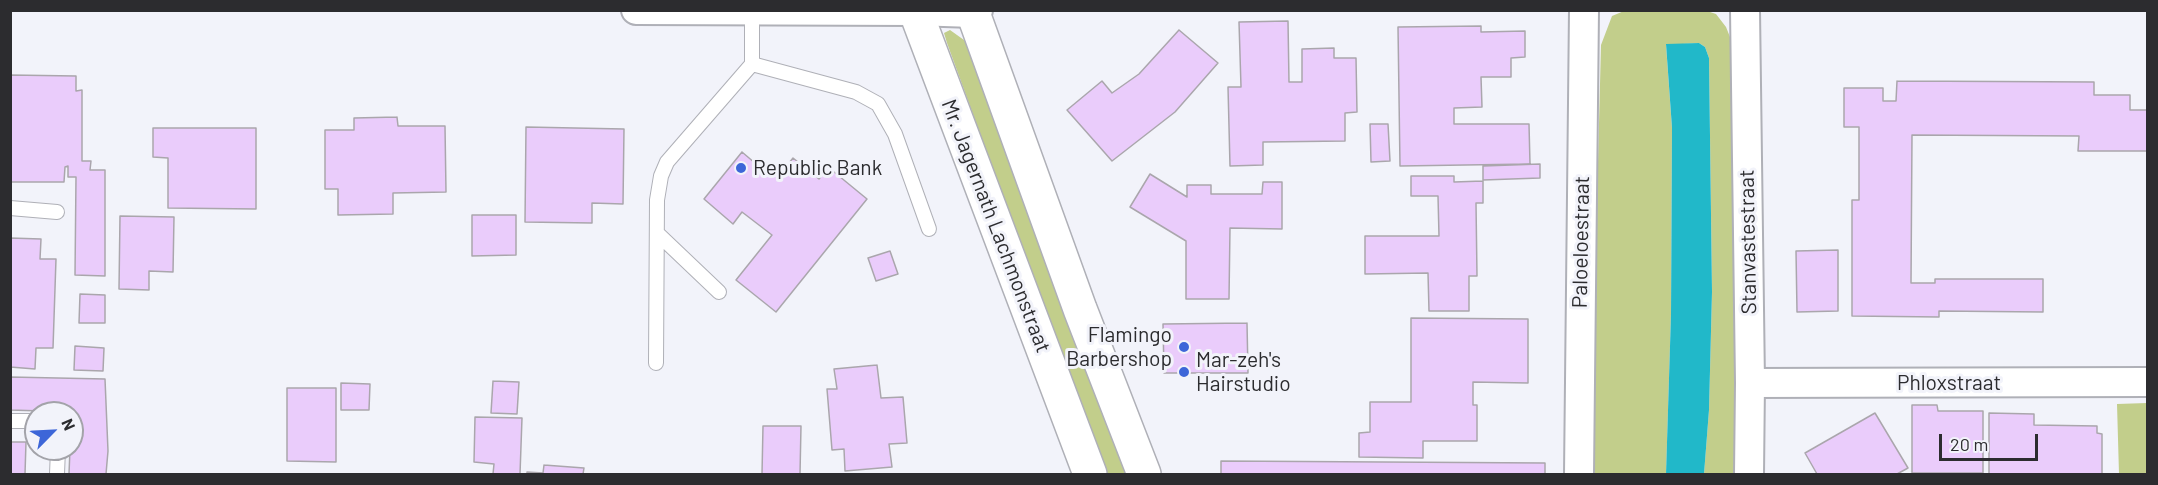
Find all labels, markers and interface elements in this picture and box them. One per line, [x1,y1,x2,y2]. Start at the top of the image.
street label: Mr. Jagernath Lachmonstraat [936,96,1056,356]
place label: Republic Bank [753,155,882,181]
marker: Republic Bank [734,161,748,175]
street label: Stanvastestraat [1734,169,1762,315]
street label: Paloeloestraat [1567,176,1595,308]
place label: Flamingo Barbershop [1066,322,1172,372]
marker: Flamingo Barbershop [1177,340,1191,354]
place label: Mar-zeh's Hairstudio [1196,347,1291,397]
marker: Mar-zeh's Hairstudio [1177,365,1191,379]
street label: Phloxstraat [1897,370,2001,396]
north arrow [24,401,84,461]
text: N [58,416,80,433]
scale bar [1942,422,2041,460]
text: 20 m [1950,433,1988,455]

